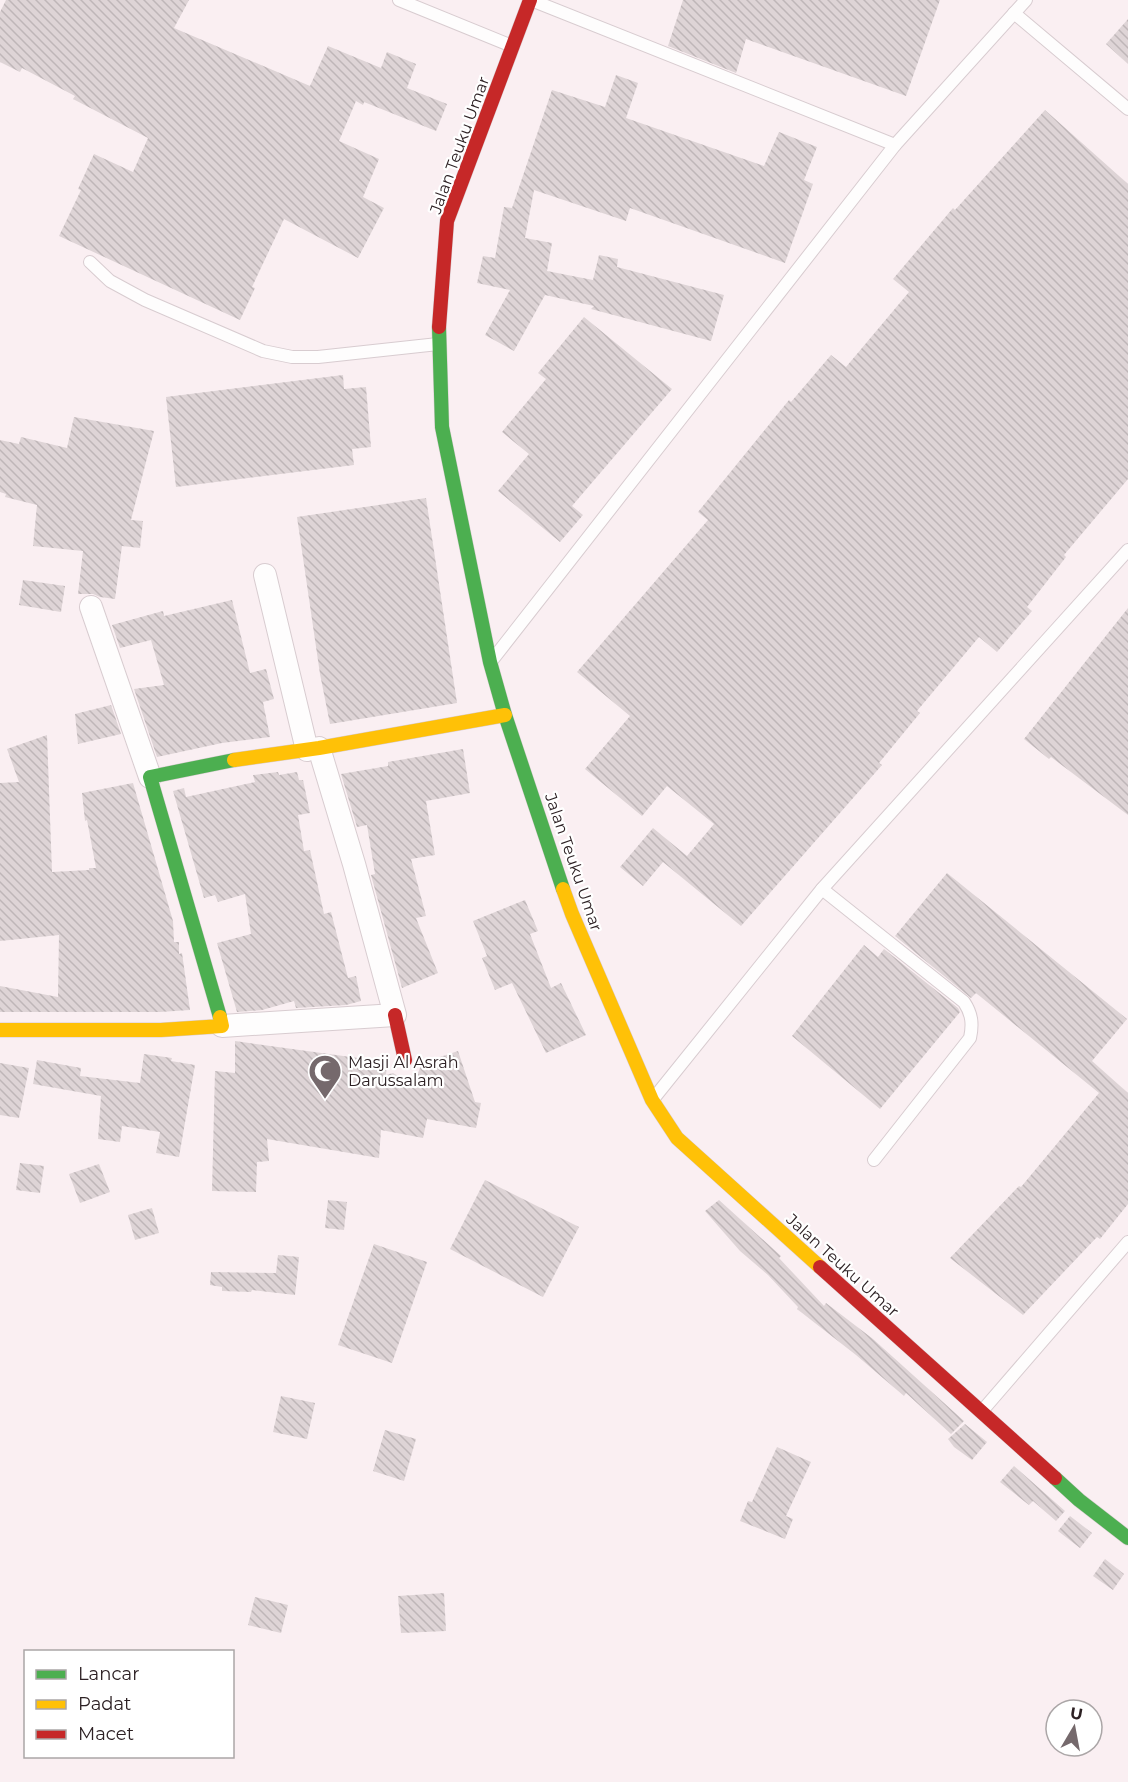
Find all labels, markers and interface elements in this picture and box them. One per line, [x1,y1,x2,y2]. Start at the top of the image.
street label: Jalan Teuku Umar [425,74,493,217]
street label: Jalan Teuku Umar [541,790,606,934]
mosque icon: Masji Al Asrah Darussalam [307,1053,343,1100]
place label: Masji Al Asrah Darussalam [348,1053,459,1090]
street label: Jalan Teuku Umar [782,1209,903,1321]
legend [24,1650,234,1758]
text: Lancar [78,1663,139,1685]
text: Padat [78,1693,131,1715]
north arrow [1044,1698,1104,1758]
text: U [1069,1703,1084,1724]
text: Macet [78,1723,134,1745]

